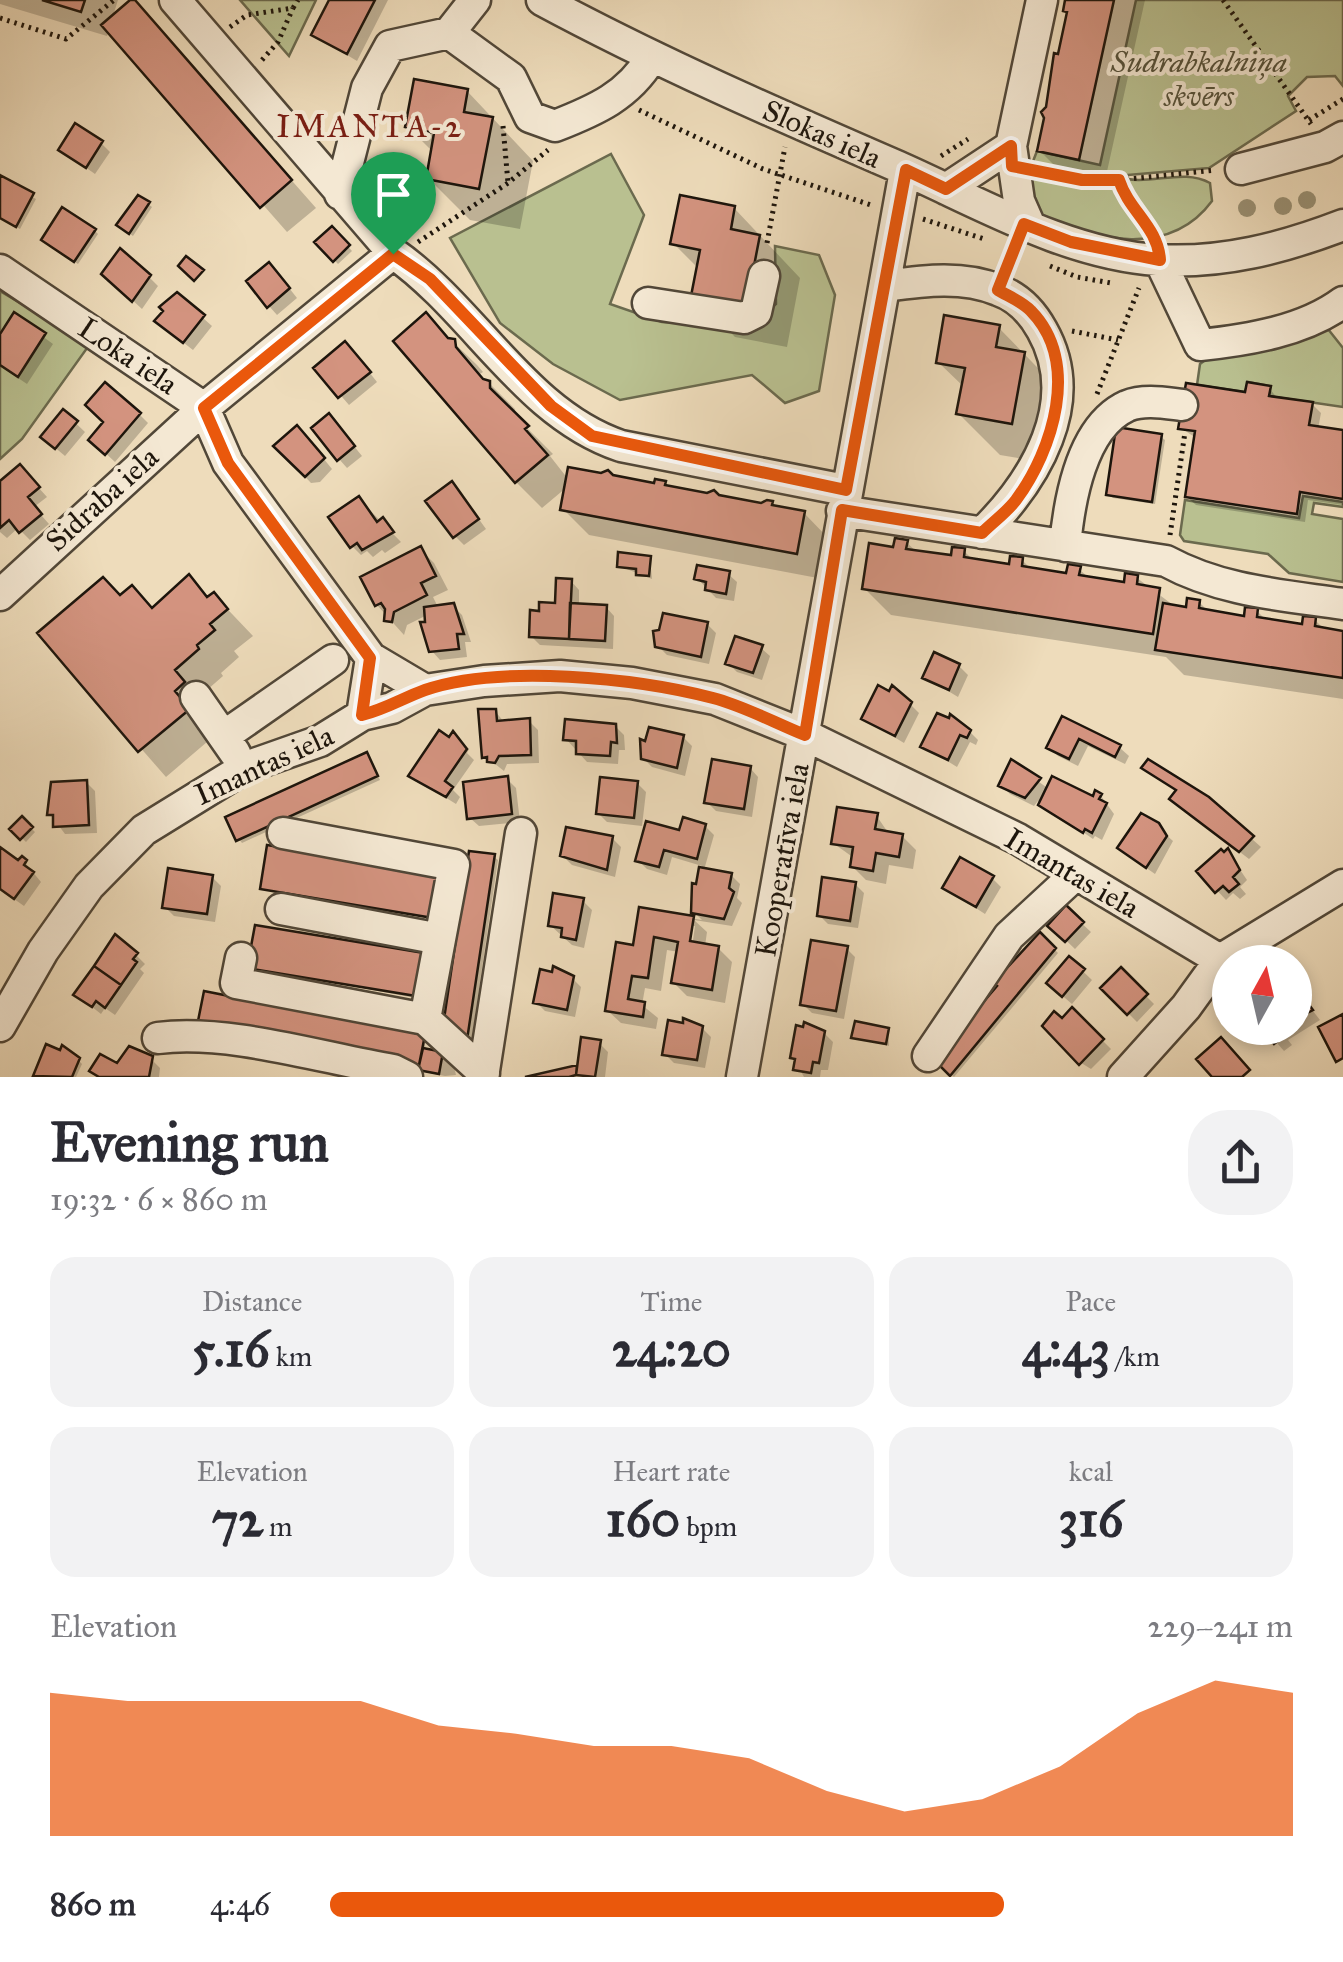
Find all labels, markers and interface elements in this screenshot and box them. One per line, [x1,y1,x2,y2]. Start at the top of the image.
park label: Sudrabkalniņa skvērs [1110,44,1287,114]
street label: Slokas iela [757,92,887,176]
district label: IMANTA-2 [276,107,464,146]
pin [351,152,436,255]
icon: arrive [366,167,421,222]
street label: Loka iela [72,310,185,402]
street label: Sidraba iela [38,439,166,559]
street label: Imantas iela [189,717,339,813]
street label: Kooperatīva iela [747,760,817,960]
street label: Imantas iela [999,820,1146,926]
north arrow [1212,945,1312,1045]
map controls [1212,945,1312,1045]
text: Evening run [50,1109,329,1176]
button: share [1188,1110,1293,1215]
text: 19:32 · 6 × 860 m [50,1180,268,1219]
text: Distance [202,1284,302,1319]
text: Time [640,1284,702,1319]
text: Pace [1065,1284,1116,1319]
text: 5.16 [192,1319,270,1380]
text: 24:20 [612,1319,731,1380]
text: 4:43 [1022,1319,1110,1380]
text: km [270,1339,312,1374]
text: /km [1110,1339,1160,1374]
text: Elevation [197,1454,308,1489]
text: Heart rate [613,1454,730,1489]
text: kcal [1069,1454,1113,1489]
text: 72 [212,1489,263,1550]
text: 160 [606,1489,680,1550]
text: 316 [1058,1489,1123,1550]
text: m [263,1509,293,1544]
text: bpm [680,1509,737,1544]
text: Elevation [50,1607,177,1646]
text: 229–241 m [1148,1607,1293,1646]
text: 860 m [50,1885,136,1924]
text: 4:46 [210,1885,270,1924]

